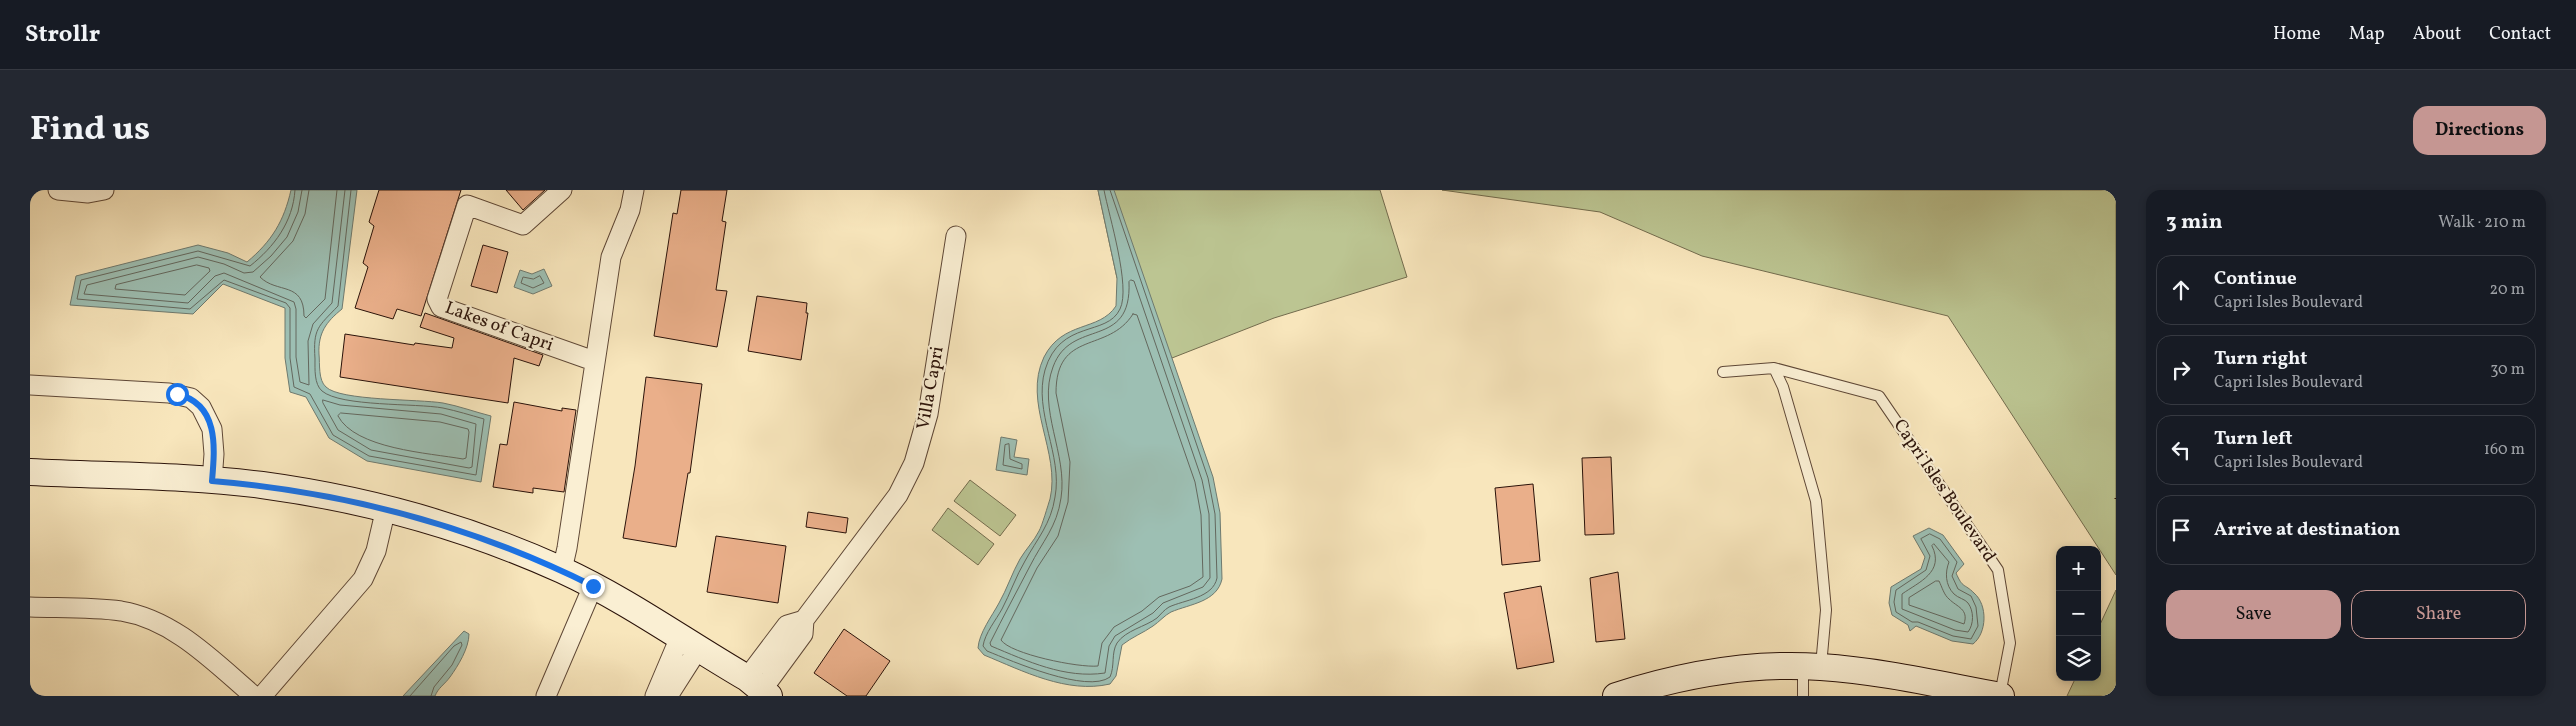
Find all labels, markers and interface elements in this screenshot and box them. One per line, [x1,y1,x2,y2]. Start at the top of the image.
text: Strollr [25,18,100,52]
text: Home [2273,22,2321,47]
text: Map [2349,22,2385,47]
text: About [2413,22,2461,47]
text: Contact [2489,22,2551,47]
text: Find us [30,106,150,154]
button: Directions [2413,106,2546,155]
text: 3 min [2166,208,2222,237]
text: Walk · 210 m [2438,212,2526,234]
text: Continue [2214,266,2297,292]
icon: ahead [2167,276,2195,304]
text: 20 m [2490,279,2525,301]
text: Capri Isles Boulevard [2214,292,2363,314]
street label: Lakes of Capri [441,296,557,358]
street label: Villa Capri [911,344,951,432]
text: Turn right [2214,346,2307,372]
icon: right [2167,356,2195,384]
text: 30 m [2490,359,2525,381]
text: Capri Isles Boulevard [2214,372,2363,394]
route start [166,383,189,406]
street label: Capri Isles Boulevard [1887,414,2001,568]
text: Turn left [2214,426,2293,452]
icon: left [2167,436,2195,464]
text: 160 m [2484,439,2525,461]
text: Capri Isles Boulevard [2214,452,2363,474]
icon: arrive [2167,516,2195,544]
text: Arrive at destination [2214,517,2400,543]
map controls [2056,546,2101,681]
button: + [2056,546,2101,591]
route end [582,575,605,598]
button: Save [2166,590,2341,639]
button: Share [2351,590,2526,639]
button: − [2056,591,2101,636]
button: layers [2056,636,2101,681]

